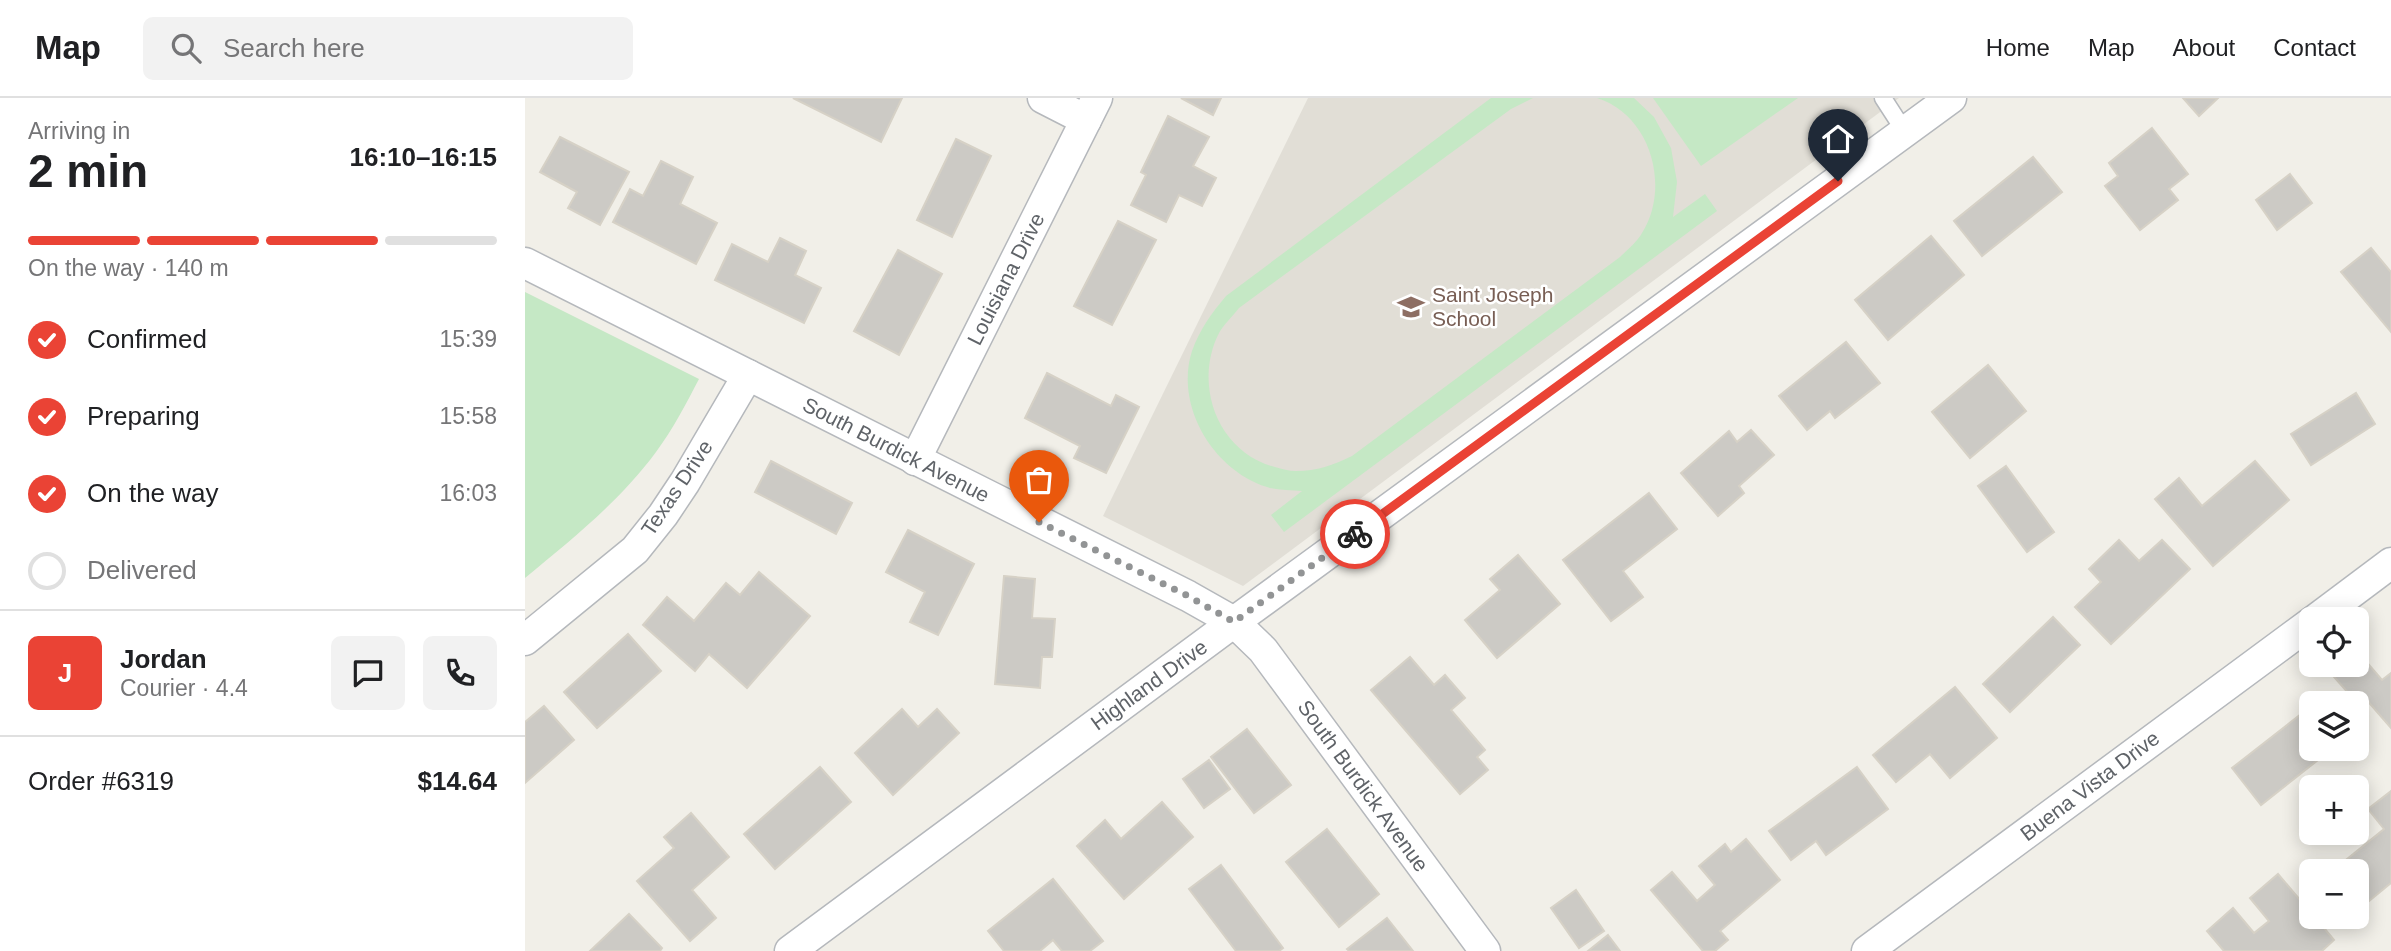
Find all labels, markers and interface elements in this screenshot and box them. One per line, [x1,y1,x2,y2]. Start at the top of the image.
search box [143,17,633,80]
text: Map [35,29,101,66]
icon: search [167,29,205,67]
text: Search here [223,33,365,63]
text: Home [1986,34,2050,61]
text: Map [2088,34,2135,61]
text: About [2173,34,2235,61]
text: Contact [2273,34,2356,61]
pin [1808,109,1868,181]
text: Arriving in [28,118,130,144]
icon: home [1819,120,1857,158]
text: 16:10–16:15 [350,142,497,172]
text: 2 min [28,145,148,197]
street label: Louisiana Drive [962,209,1049,348]
text: On the way · 140 m [28,255,229,281]
place label: Saint Joseph School [1432,283,1553,330]
school or university icon: Saint Joseph School [1396,292,1426,322]
icon: check [28,321,66,359]
text: Confirmed [87,324,207,354]
text: 15:39 [439,326,497,352]
street label: South Burdick Avenue [799,392,993,507]
icon: check [28,398,66,436]
text: Preparing [87,401,200,431]
text: 15:58 [439,403,497,429]
street label: Texas Drive [636,436,717,540]
pin [1009,450,1069,522]
icon: bag [1020,461,1058,499]
icon: check [28,475,66,513]
text: On the way [87,478,219,508]
text: 16:03 [439,480,497,506]
courier [1320,499,1390,569]
icon: bike [1336,515,1374,553]
text: Delivered [87,555,197,585]
map controls [2299,607,2369,929]
button: locate [2299,607,2369,677]
street label: Highland Drive [1086,635,1211,734]
button: chat [331,636,405,710]
button: phone [423,636,497,710]
text: Jordan [120,644,207,674]
text: J [58,658,72,688]
text: Courier · 4.4 [120,675,248,701]
button: layers [2299,691,2369,761]
street label: South Burdick Avenue [1293,696,1433,876]
street label: Buena Vista Drive [2016,726,2164,845]
text: Order #6319 [28,766,174,796]
text: $14.64 [417,766,497,796]
button: + [2299,775,2369,845]
button: − [2299,859,2369,929]

